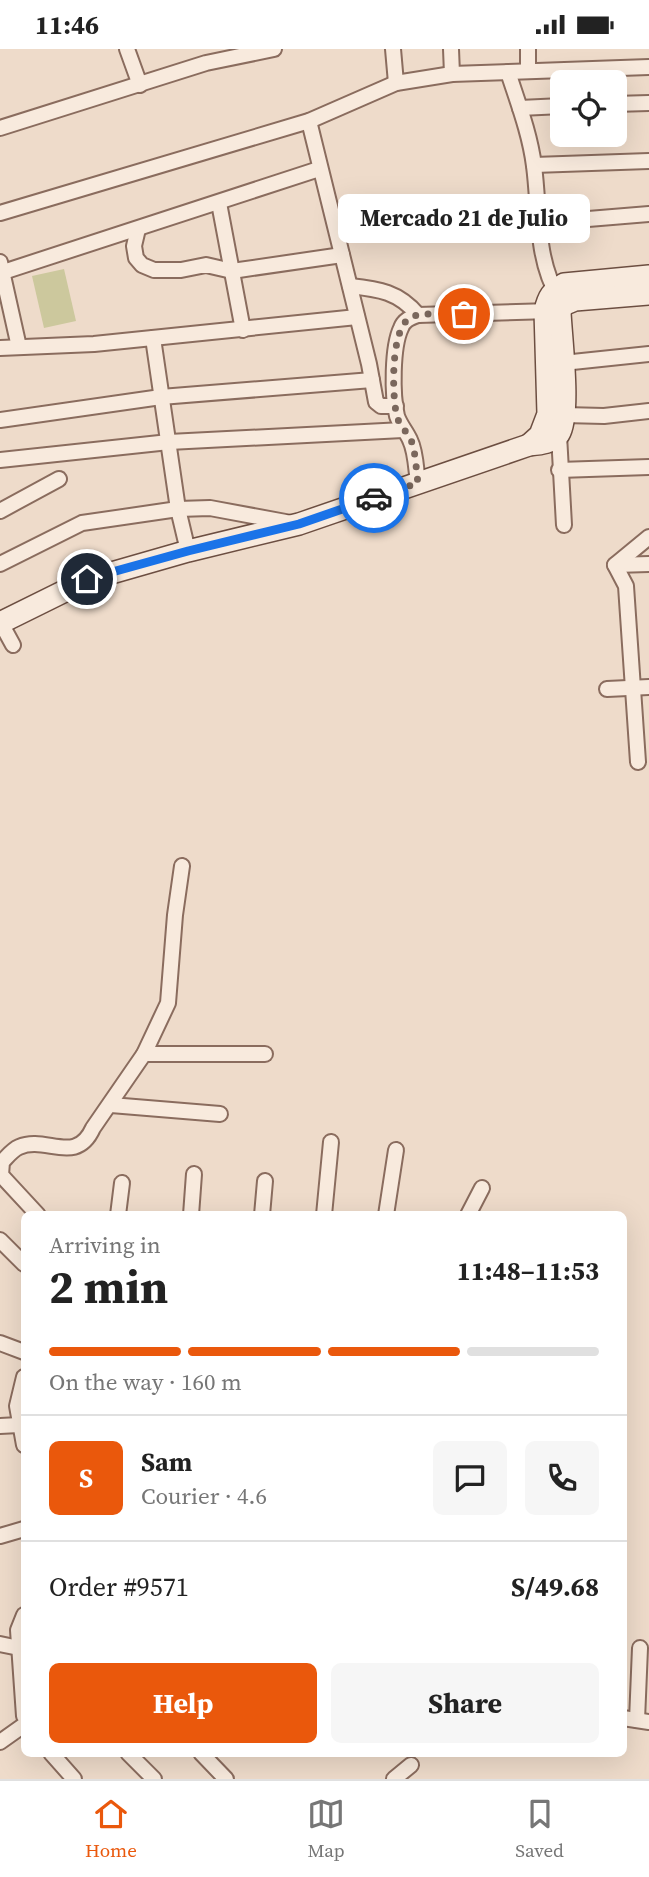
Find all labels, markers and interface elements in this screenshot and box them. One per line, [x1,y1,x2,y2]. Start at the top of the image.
text: 11:46 [35,7,99,43]
map controls [550,70,627,147]
button: locate [550,70,627,147]
callout: Mercado 21 de Julio [338,195,590,244]
text: Mercado 21 de Julio [360,202,568,234]
pin [434,284,494,344]
icon: bag [445,295,483,333]
courier [339,463,409,533]
icon: car [355,479,393,517]
pin [57,549,117,609]
icon: home [68,560,106,598]
text: Arriving in [49,1229,161,1261]
text: 11:48–11:53 [457,1253,599,1289]
text: 2 min [49,1255,168,1318]
text: On the way · 160 m [49,1366,242,1398]
button: chat [433,1441,507,1515]
button: phone [525,1441,599,1515]
text: Sam [141,1444,192,1480]
text: S [79,1460,93,1496]
text: Courier · 4.6 [141,1480,267,1512]
text: Order #9571 [49,1569,189,1605]
text: S/49.68 [511,1569,599,1605]
button: Help [49,1663,317,1743]
button: Share [331,1663,599,1743]
tab: Home [85,1795,137,1863]
tab: Map [307,1795,345,1863]
tab: Saved [515,1795,564,1863]

